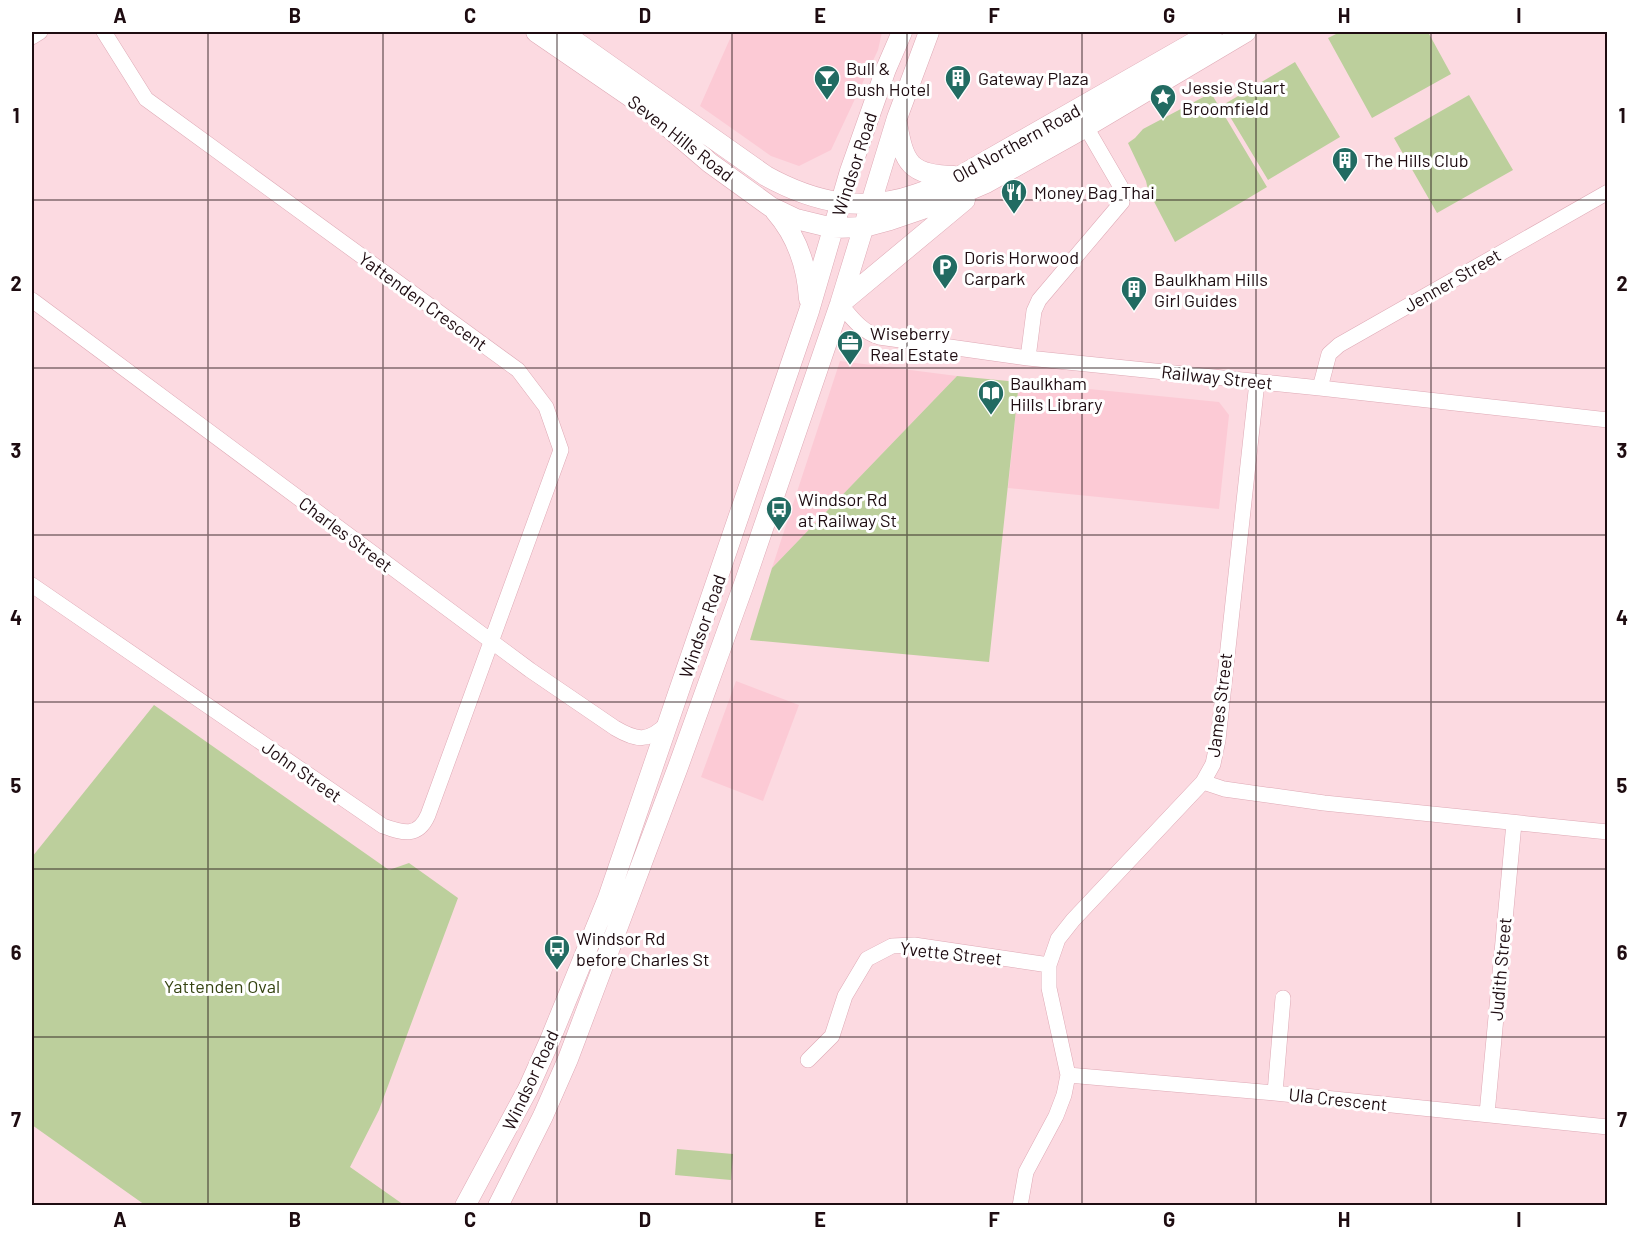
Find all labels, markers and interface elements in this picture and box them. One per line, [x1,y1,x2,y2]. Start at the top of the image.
text: A [113,3,127,27]
text: B [289,3,301,27]
text: C [464,3,476,27]
text: D [639,3,651,27]
text: E [814,3,826,27]
text: F [988,3,1000,27]
text: G [1163,3,1175,27]
text: H [1338,3,1350,27]
text: I [1516,3,1522,27]
place label: Bull & Bush Hotel [846,57,930,100]
bar icon: Bull & Bush Hotel [812,63,842,101]
building icon: Gateway Plaza [943,63,973,101]
place label: Gateway Plaza [978,67,1089,89]
place label: Jessie Stuart Broomfield [1182,76,1286,119]
place icon: Jessie Stuart Broomfield [1148,82,1178,120]
street label: Seven Hills Road [624,90,738,186]
street label: Old Northern Road [948,99,1084,187]
text: 1 [12,103,20,127]
text: 1 [1618,103,1626,127]
street label: Windsor Road [827,109,881,219]
building icon: The Hills Club [1330,145,1360,183]
place label: The Hills Club [1364,149,1468,171]
restaurant icon: Money Bag Thai [999,177,1029,215]
place label: Money Bag Thai [1034,181,1155,203]
street label: Jenner Street [1400,243,1504,317]
place label: Doris Horwood Carpark [964,246,1079,289]
street label: Yattenden Crescent [354,247,492,355]
parking icon: Doris Horwood Carpark [930,252,960,290]
place label: Baulkham Hills Girl Guides [1154,268,1268,311]
text: 2 [10,271,22,295]
text: 2 [1616,271,1628,295]
building icon: Baulkham Hills Girl Guides [1119,274,1149,312]
place label: Wiseberry Real Estate [870,322,959,365]
office icon: Wiseberry Real Estate [835,328,865,366]
street label: Railway Street [1160,360,1274,394]
place label: Baulkham Hills Library [1010,372,1103,415]
library icon: Baulkham Hills Library [976,378,1006,416]
text: 3 [11,438,21,462]
text: 3 [1617,438,1627,462]
place label: Windsor Rd at Railway St [798,488,897,531]
street label: Charles Street [295,492,397,576]
bus stop icon: Windsor Rd at Railway St [764,494,794,532]
street label: Windsor Road [674,571,730,681]
text: 4 [10,605,22,629]
text: 4 [1616,605,1628,629]
street label: James Street [1202,651,1236,759]
street label: John Street [258,736,346,806]
text: 5 [11,773,22,797]
text: 5 [1617,773,1628,797]
street label: Judith Street [1485,917,1515,1021]
place label: Windsor Rd before Charles St [576,927,709,970]
bus stop icon: Windsor Rd before Charles St [542,933,572,971]
street label: Yvette Street [899,937,1003,969]
text: 6 [11,940,22,964]
text: 6 [1617,940,1628,964]
park label: Yattenden Oval [164,975,280,997]
street label: Windsor Road [497,1026,563,1134]
street label: Ula Crescent [1288,1083,1388,1115]
text: 7 [11,1107,21,1131]
text: 7 [1617,1107,1627,1131]
text: A [113,1207,127,1231]
text: B [289,1207,301,1231]
text: C [464,1207,476,1231]
text: D [639,1207,651,1231]
text: E [814,1207,826,1231]
text: F [988,1207,1000,1231]
text: G [1163,1207,1175,1231]
text: H [1338,1207,1350,1231]
text: I [1516,1207,1522,1231]

